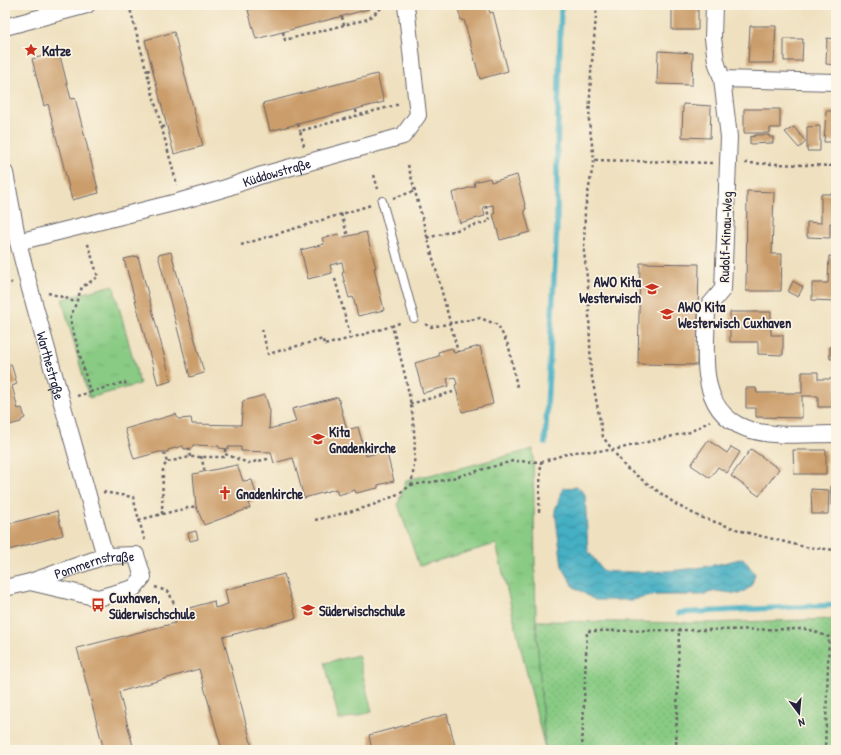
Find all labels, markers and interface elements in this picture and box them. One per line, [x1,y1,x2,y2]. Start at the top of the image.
place label: Katze [42,41,72,60]
place icon: Katze [23,42,39,58]
street label: Küddowstraße [240,153,313,191]
street label: Rudolf-Kinau-Weg [714,191,737,283]
place label: AWO Kita Westerwisch [579,272,641,307]
school or university icon: AWO Kita Westerwisch [644,281,660,297]
place label: AWO Kita Westerwisch Cuxhaven [678,297,791,332]
school or university icon: AWO Kita Westerwisch Cuxhaven [659,306,675,322]
street label: Warthestraße [33,329,70,402]
place label: Kita Gnadenkirche [329,422,397,457]
school or university icon: Kita Gnadenkirche [310,431,326,447]
place label: Gnadenkirche [236,484,304,503]
church icon: Gnadenkirche [217,485,233,501]
street label: Pommernstraße [51,546,135,583]
place label: Cuxhaven, Süderwischschule [109,588,196,623]
bus stop icon: Cuxhaven, Süderwischschule [90,597,106,613]
place label: Süderwischschule [319,601,406,620]
school or university icon: Süderwischschule [300,602,316,618]
north arrow [779,693,819,733]
text: N [797,715,807,730]

